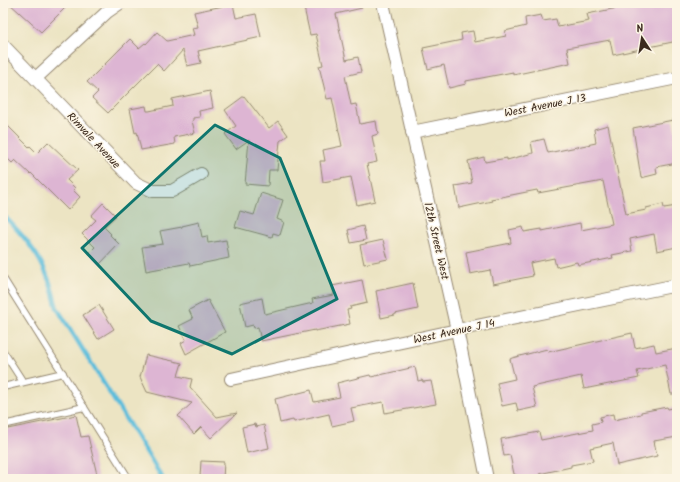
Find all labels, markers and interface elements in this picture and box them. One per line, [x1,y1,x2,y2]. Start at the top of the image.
north arrow [622,18,662,58]
text: N [635,20,645,39]
street label: West Avenue J 13 [503,89,588,123]
street label: Rimvale Avenue [62,108,124,173]
street label: 12th Street West [418,201,454,283]
street label: West Avenue J 14 [412,315,497,349]

